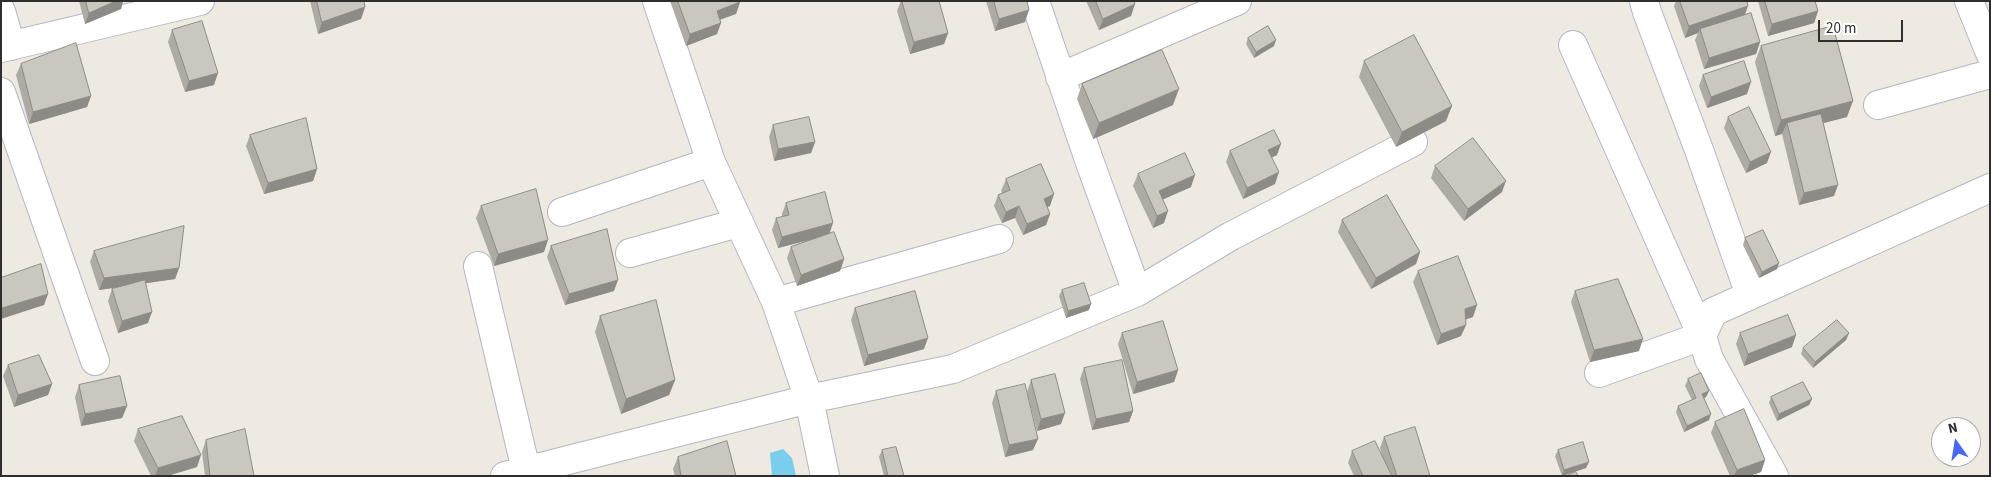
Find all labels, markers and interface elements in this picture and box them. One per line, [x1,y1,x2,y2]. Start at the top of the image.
scale bar [1821,10,1906,42]
text: 20 m [1826,18,1856,39]
north arrow [1931,417,1981,467]
text: N [1946,418,1960,439]

